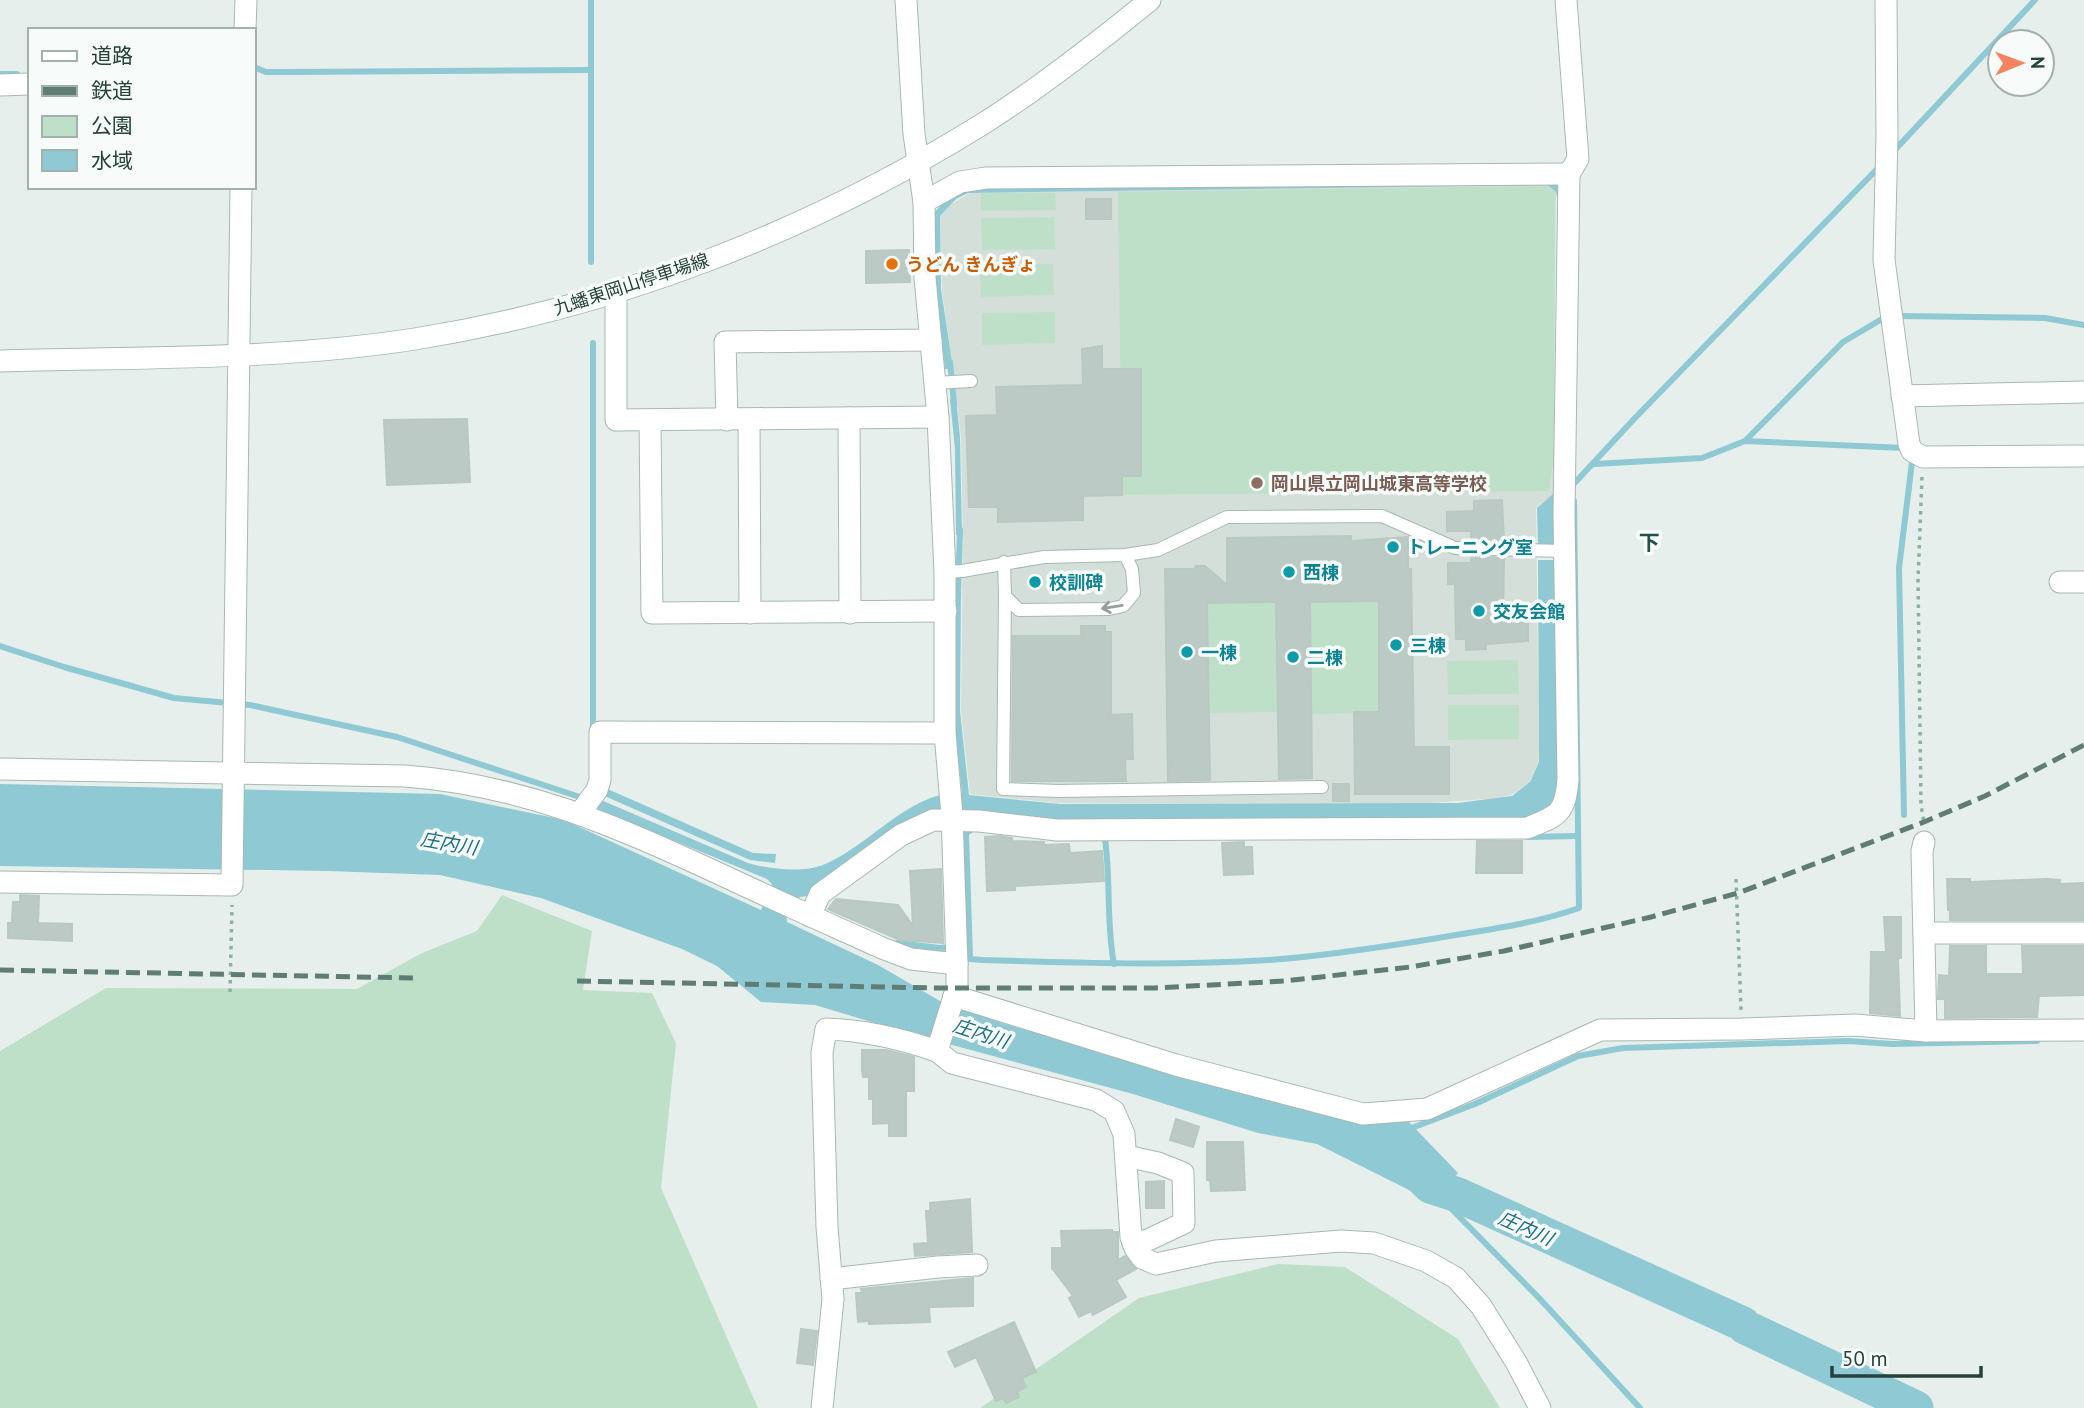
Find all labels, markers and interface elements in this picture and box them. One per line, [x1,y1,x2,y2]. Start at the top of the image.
legend [28,28,256,189]
north arrow [1986,28,2056,98]
text: 道路 [91,42,133,69]
text: N [2026,56,2050,69]
text: 鉄道 [91,77,133,104]
text: 公園 [91,112,133,139]
text: 水域 [91,147,133,174]
street label: 九蟠東岡山停車場線 [550,248,712,320]
place label: うどん きんぎょ [906,253,1036,276]
marker: うどん きんぎょ [884,256,900,272]
place label: 岡山県立岡山城東高等学校 [1271,472,1487,495]
marker: 岡山県立岡山城東高等学校 [1249,475,1265,491]
district label: 下 [1639,529,1660,556]
place label: トレーニング室 [1407,536,1533,559]
marker: トレーニング室 [1385,539,1401,555]
place label: 西棟 [1303,561,1339,584]
marker: 西棟 [1281,564,1297,580]
place label: 校訓碑 [1049,571,1103,594]
marker: 校訓碑 [1027,574,1043,590]
place label: 交友会館 [1493,600,1565,623]
one-way arrow [1101,601,1124,614]
marker: 交友会館 [1471,603,1487,619]
place label: 三棟 [1410,634,1446,657]
marker: 三棟 [1388,637,1404,653]
place label: 一棟 [1201,641,1237,664]
marker: 一棟 [1179,644,1195,660]
place label: 二棟 [1307,646,1343,669]
marker: 二棟 [1285,649,1301,665]
water label: 庄内川 [419,826,481,860]
water label: 庄内川 [950,1013,1014,1054]
water label: 庄内川 [1495,1205,1559,1251]
scale bar [1832,1334,1981,1378]
text: 50 m [1842,1345,1888,1372]

